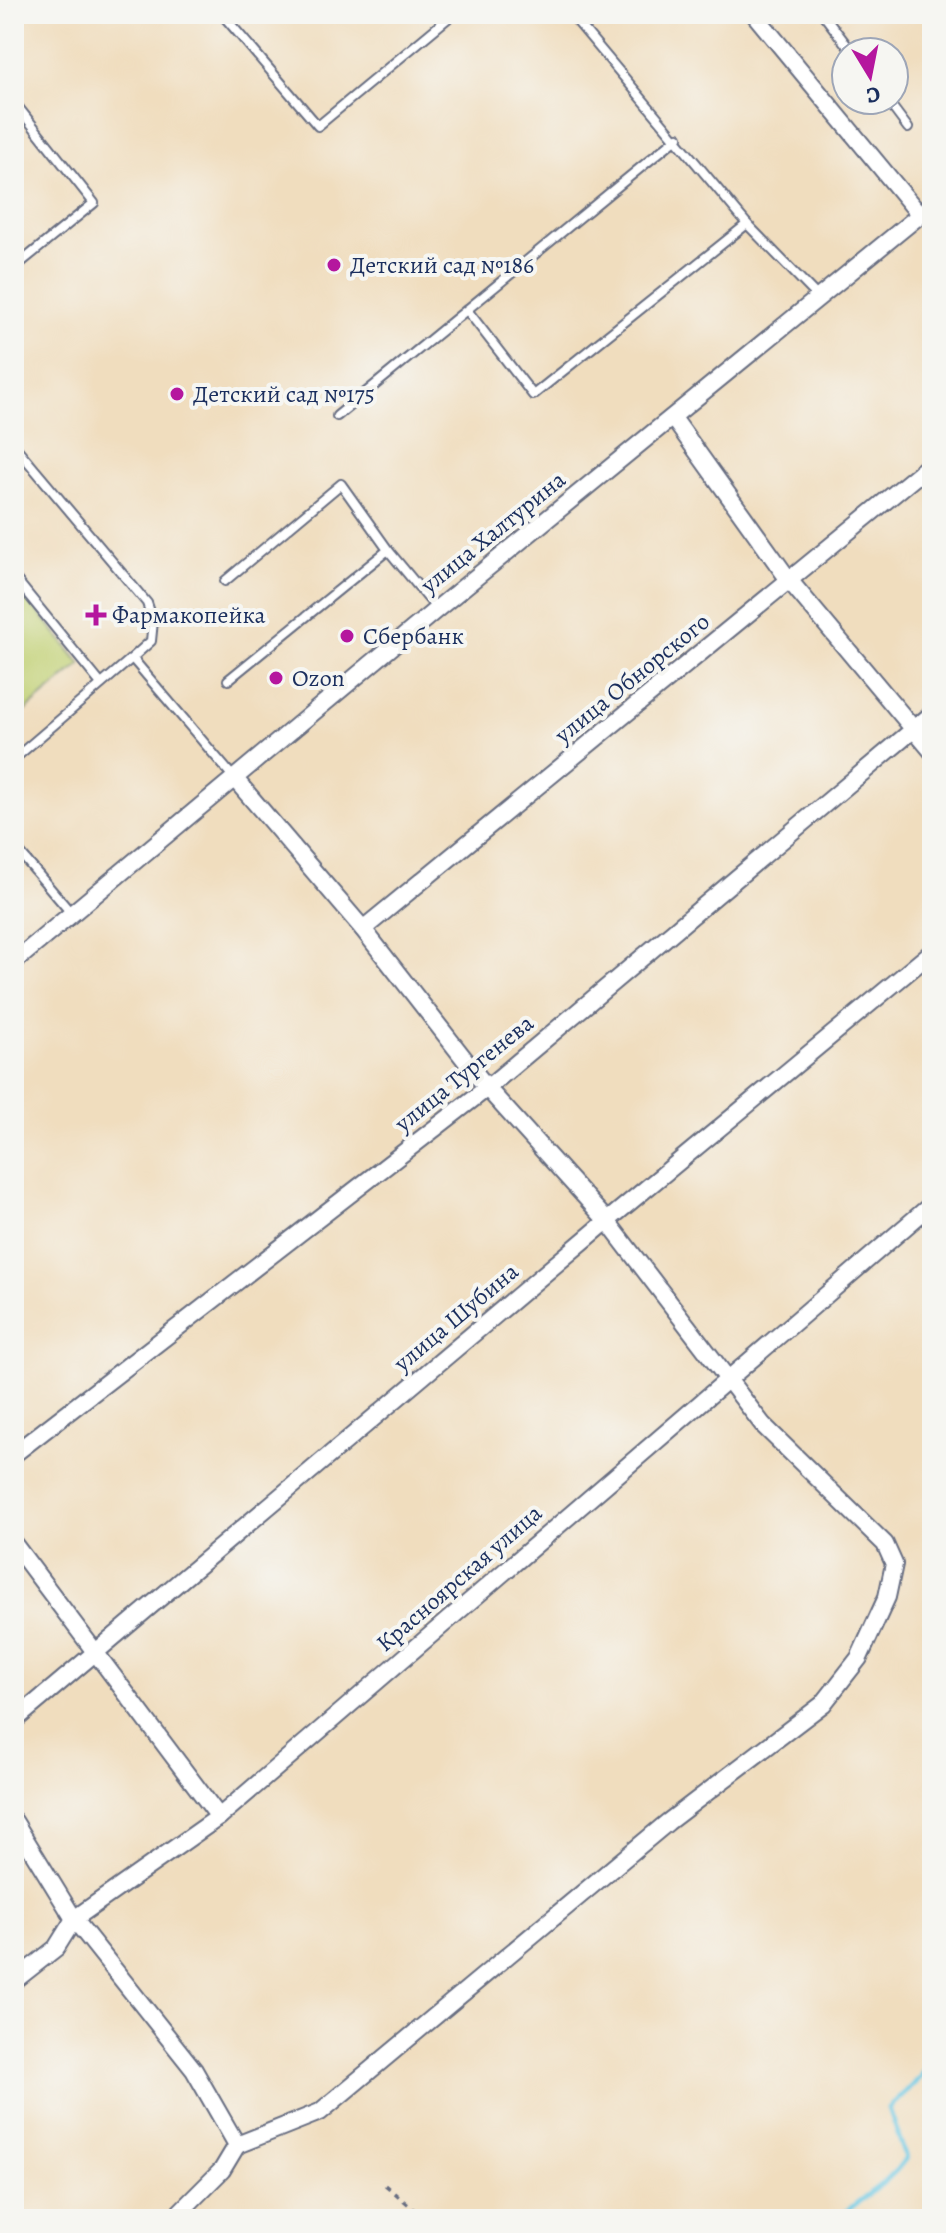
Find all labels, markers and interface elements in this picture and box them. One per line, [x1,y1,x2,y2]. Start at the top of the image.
north arrow [830,36,910,116]
text: С [864,79,883,111]
place label: Детский сад №186 [350,249,534,281]
marker: Детский сад №186 [325,256,343,274]
place label: Детский сад №175 [193,378,375,410]
marker: Детский сад №175 [168,385,186,403]
street label: улица Халтурина [413,464,572,601]
place label: Фармакопейка [112,599,266,631]
marker: Фармакопейка [87,606,105,624]
street label: улица Обнорского [547,606,716,751]
place label: Сбербанк [363,620,464,652]
marker: Сбербанк [338,627,356,645]
place label: Ozon [292,662,345,694]
marker: Ozon [267,669,285,687]
street label: улица Тургенева [387,1007,540,1139]
street label: улица Шубина [386,1255,525,1379]
street label: Красноярская улица [369,1497,549,1659]

